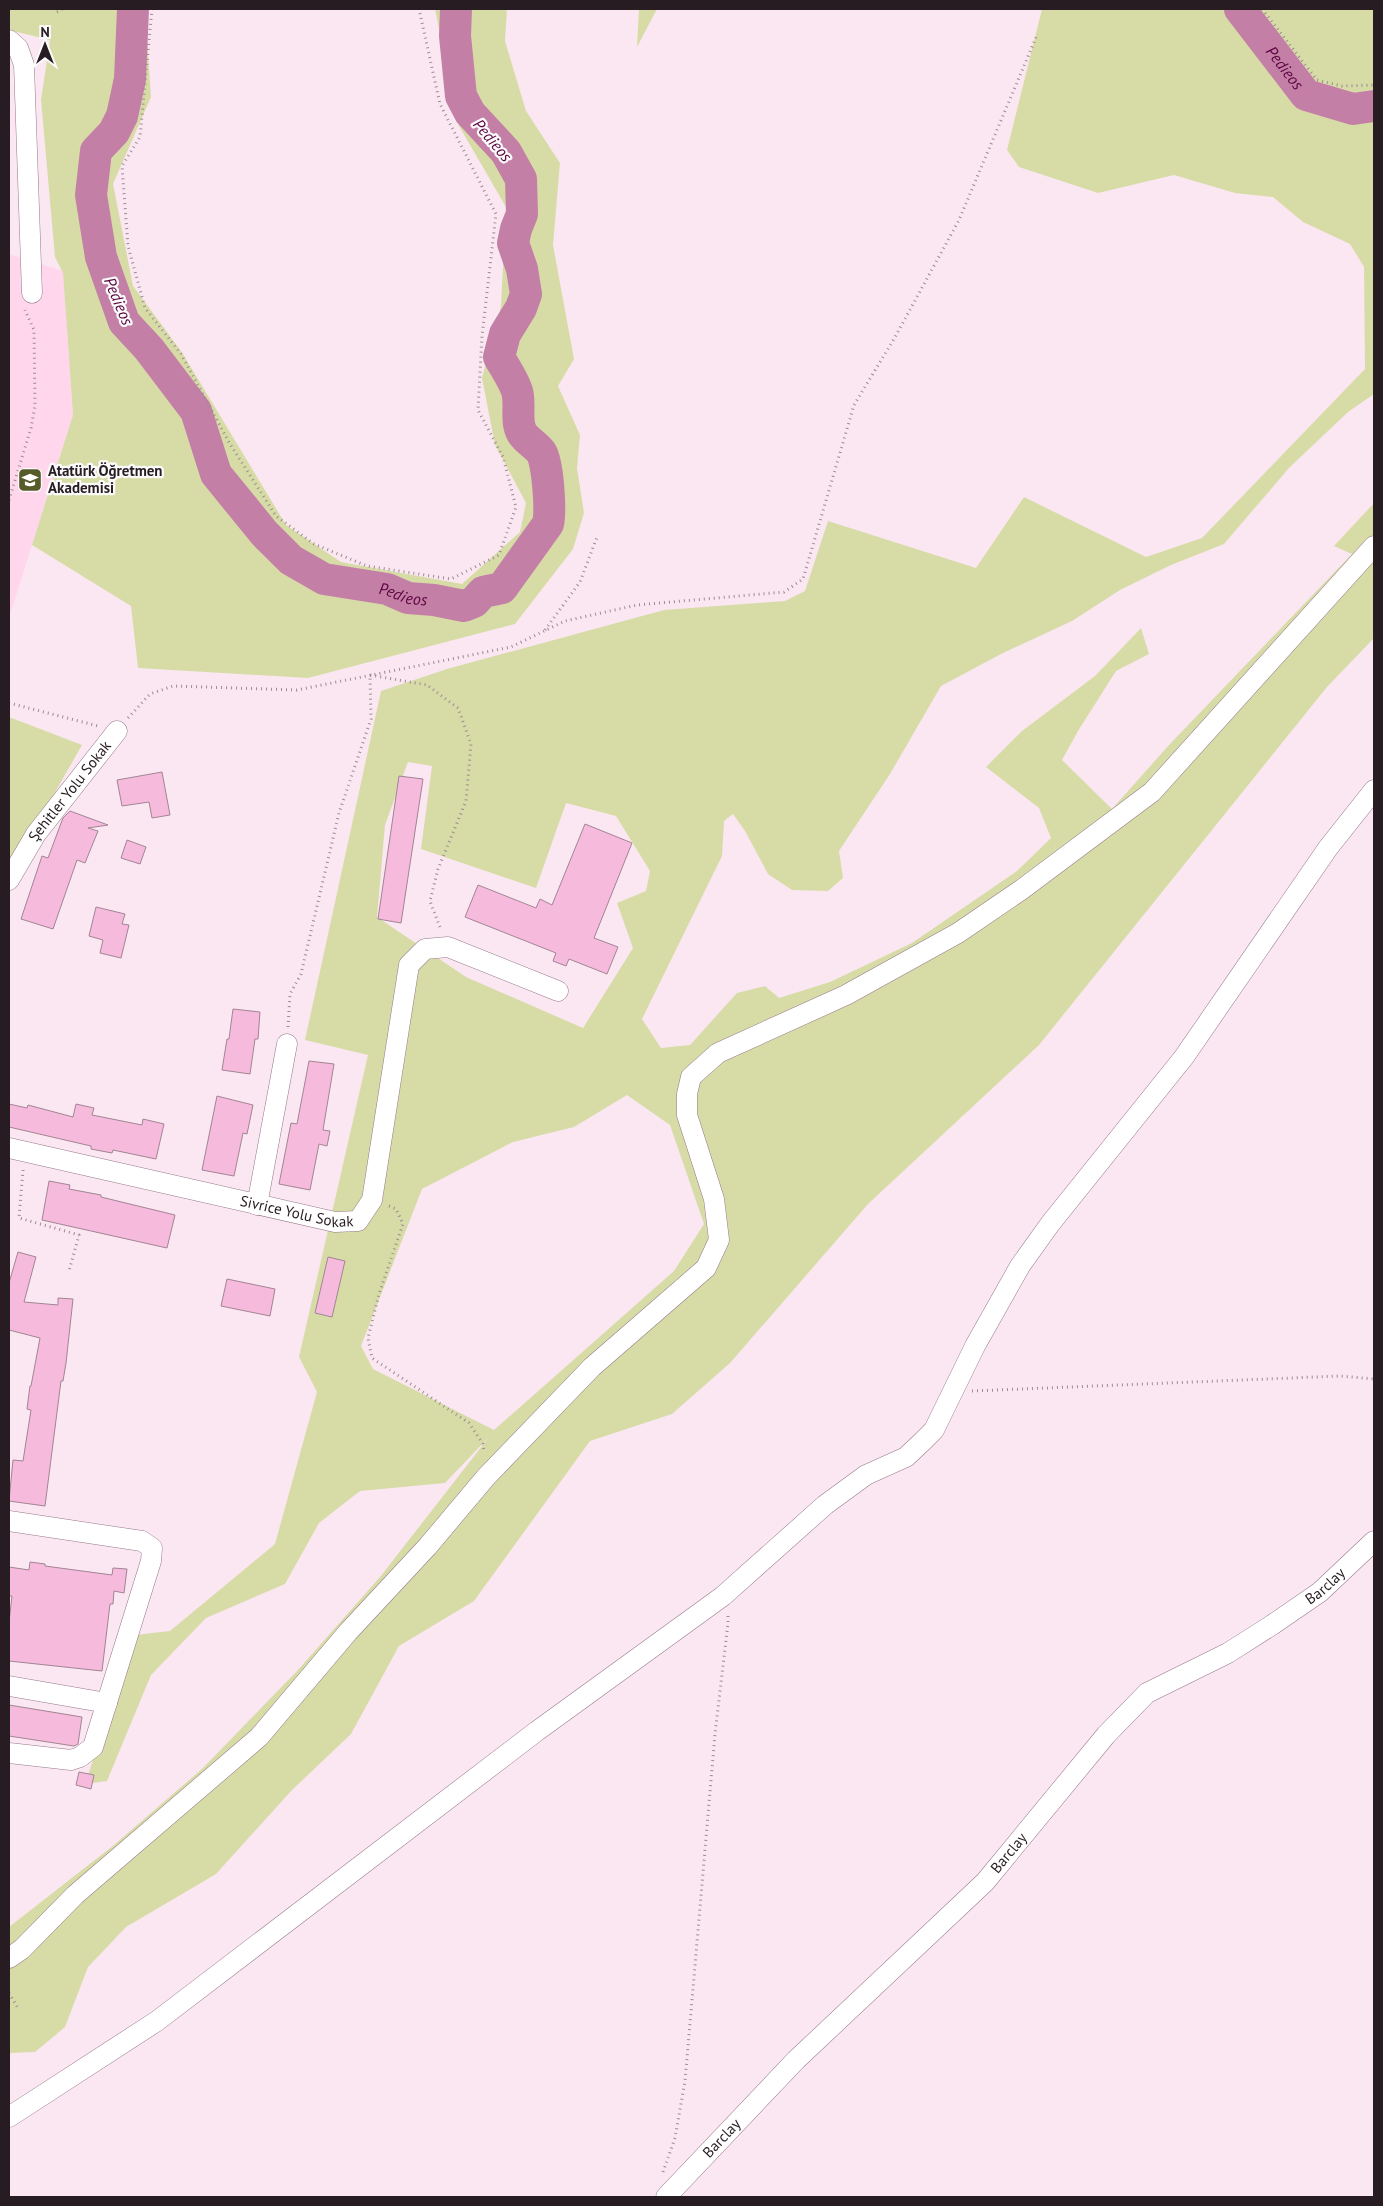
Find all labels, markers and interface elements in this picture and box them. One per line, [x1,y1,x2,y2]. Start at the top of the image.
north arrow [20,20,70,70]
text: N [40,23,50,41]
water label: Pedieos [1262,42,1309,94]
water label: Pedieos [469,114,517,166]
water label: Pedieos [100,274,138,328]
place label: Atatürk Öğretmen Akademisi [48,461,163,497]
school or university icon: Atatürk Öğretmen Akademisi [17,467,43,493]
water label: Pedieos [378,578,429,610]
street label: Şehitler Yolu Sokak [24,736,115,845]
street label: Sivrice Yolu Sokak [238,1191,355,1231]
street label: Barclay [1301,1563,1349,1608]
street label: Barclay [986,1829,1031,1877]
street label: Barclay [698,2114,744,2161]

